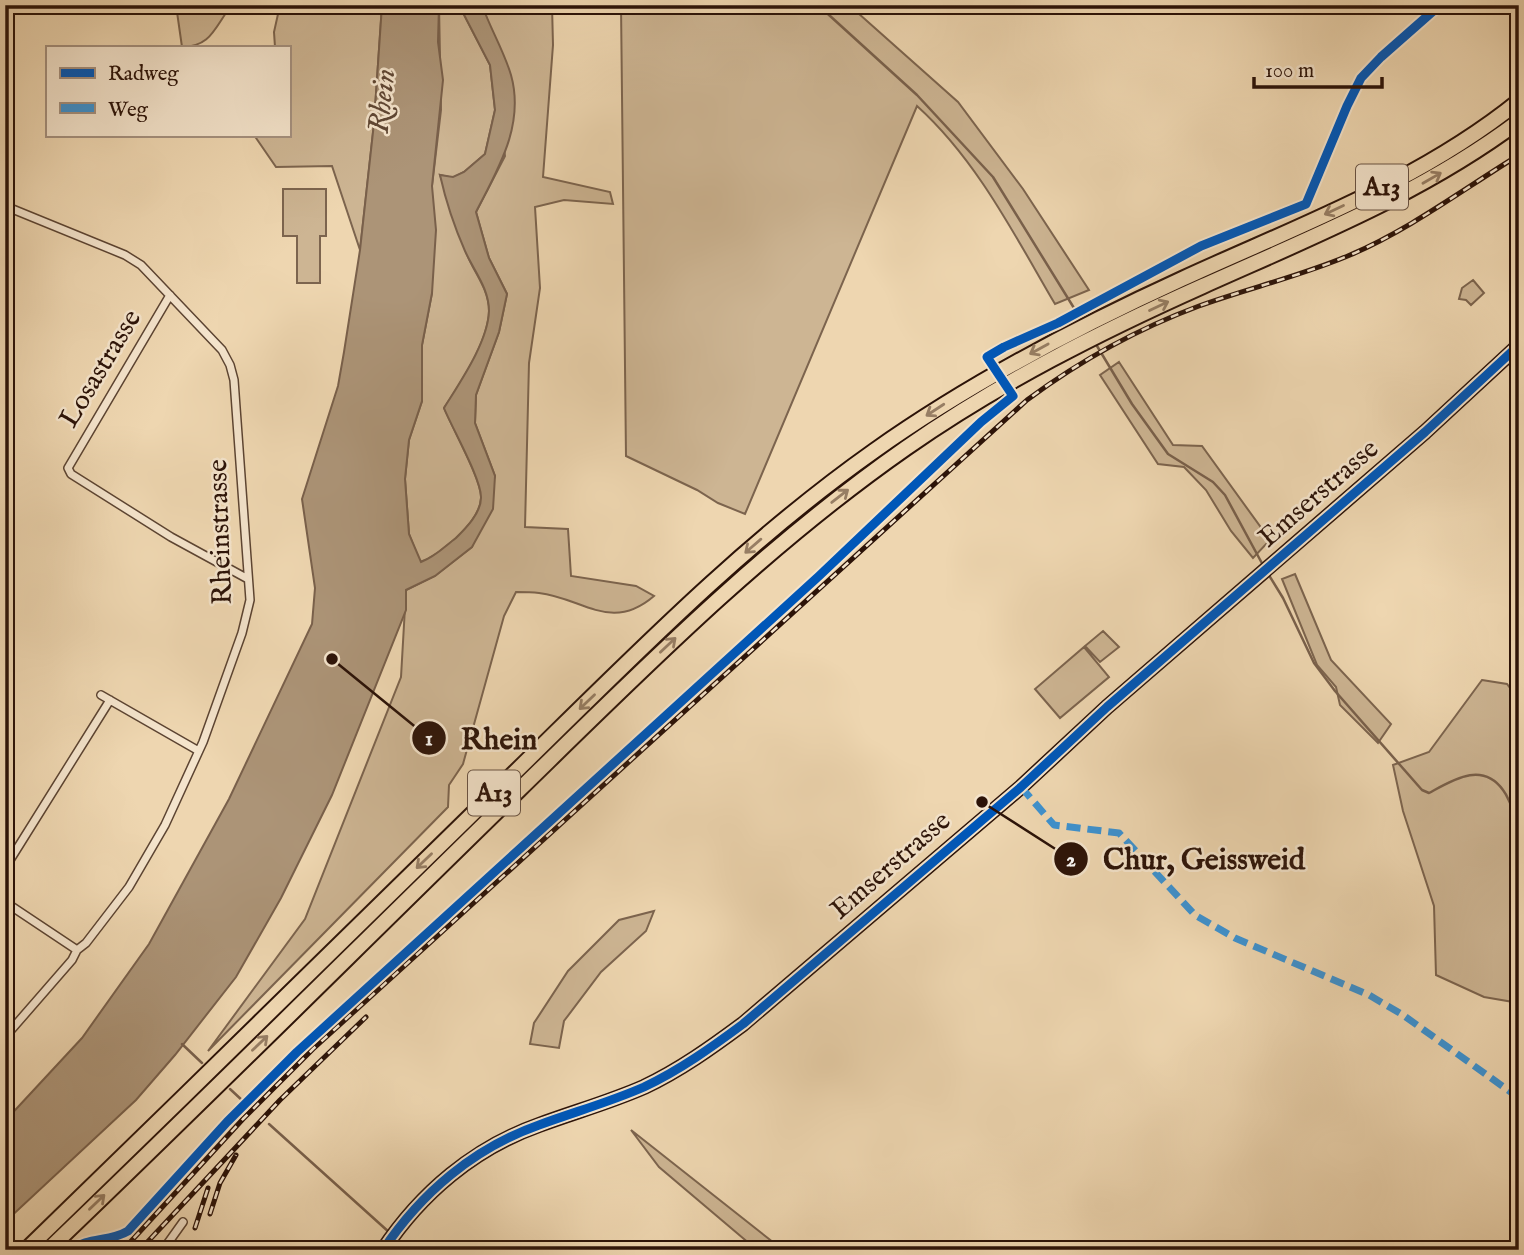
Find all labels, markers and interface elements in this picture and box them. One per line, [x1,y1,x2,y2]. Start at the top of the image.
legend [46,46,290,136]
scale bar [1254,46,1382,90]
text: 100 m [1265,58,1314,85]
text: Radweg [108,61,179,88]
water label: Rhein [361,67,405,135]
text: Weg [108,97,149,124]
road number: A13 [1356,164,1408,210]
one-way arrow [1421,171,1441,185]
one-way arrow [1324,204,1345,217]
one-way arrow [1148,299,1169,312]
street label: Losastrasse [52,303,150,434]
one-way arrow [1030,342,1050,356]
one-way arrow [926,403,945,417]
street label: Emserstrasse [1252,432,1387,556]
street label: Rheinstrasse [201,458,241,605]
one-way arrow [830,488,849,503]
one-way arrow [744,538,762,554]
one-way arrow [659,637,676,654]
one-way arrow [579,693,596,710]
callout: Rhein [411,713,551,764]
text: Rhein [461,722,537,760]
text: 1 [425,726,433,753]
road number: A13 [468,771,520,816]
street label: Emserstrasse [824,804,959,928]
callout: Chur, Geissweid [1054,833,1319,884]
text: Chur, Geissweid [1103,842,1306,880]
text: 2 [1066,847,1076,874]
one-way arrow [416,852,433,869]
one-way arrow [251,1035,268,1052]
one-way arrow [88,1194,105,1211]

